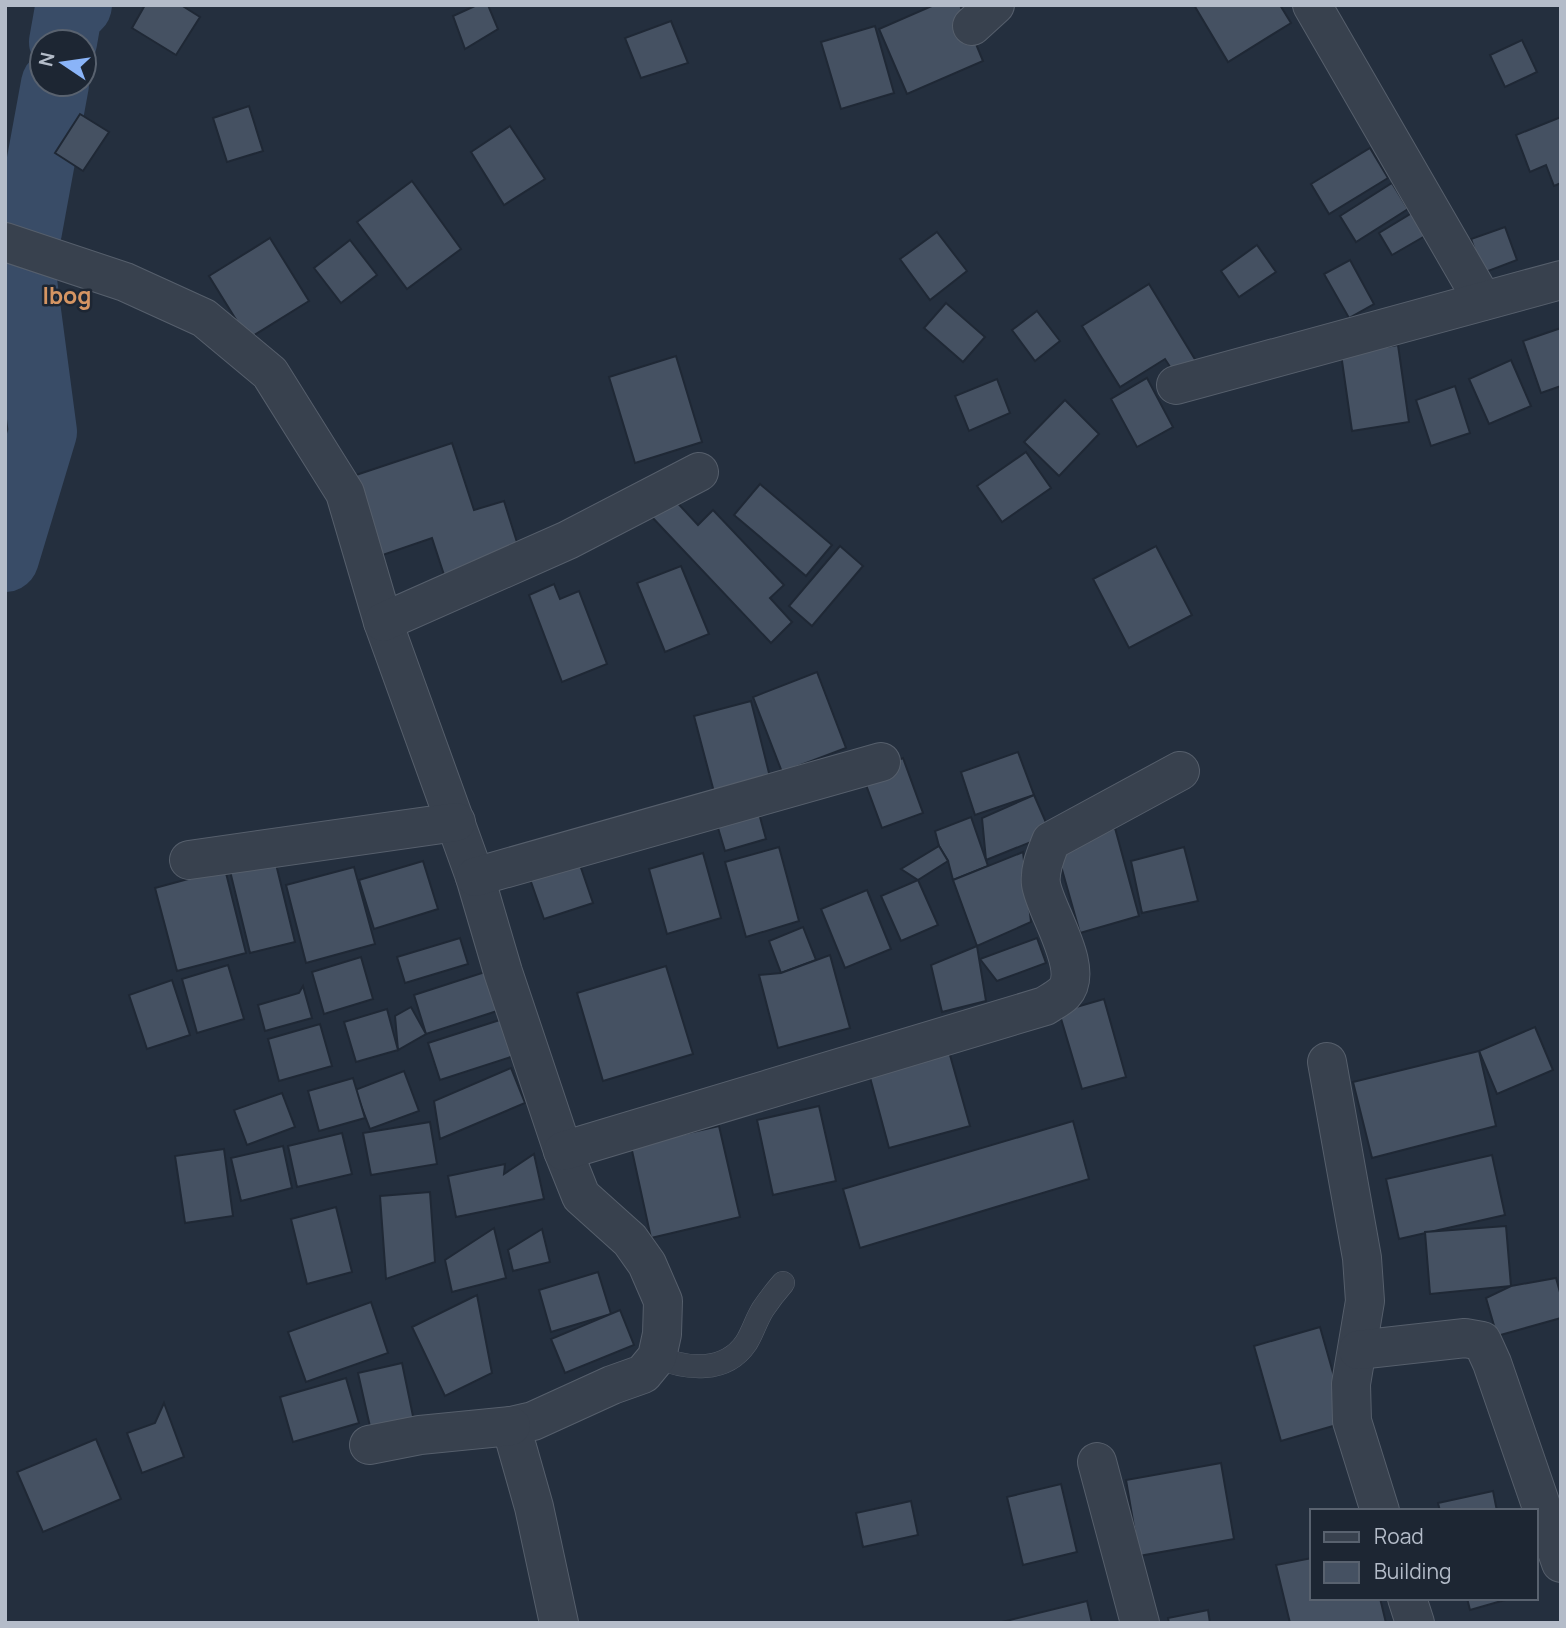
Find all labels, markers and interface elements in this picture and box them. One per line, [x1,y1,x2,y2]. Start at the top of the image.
north arrow [28,28,98,98]
text: N [32,50,61,69]
district label: Ibog [42,279,92,311]
legend [1310,1509,1538,1600]
text: Road [1374,1522,1424,1550]
text: Building [1374,1557,1451,1585]

